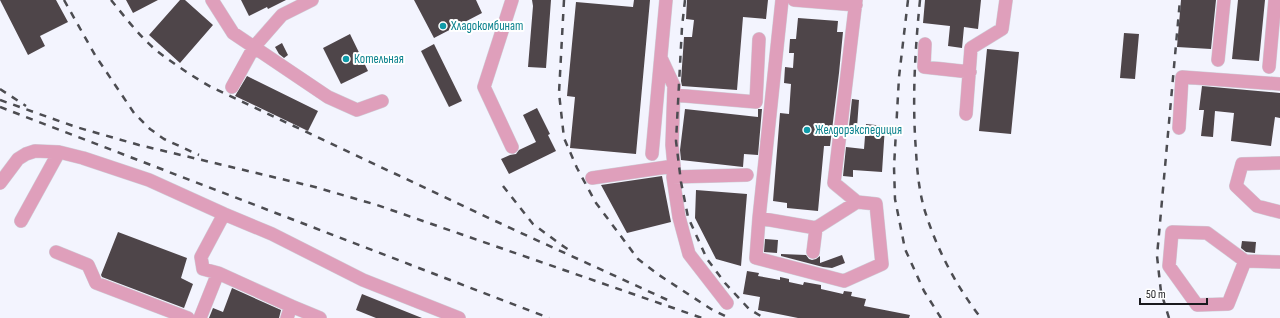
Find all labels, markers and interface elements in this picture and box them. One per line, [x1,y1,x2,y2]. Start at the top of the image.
place label: Хладокомбинат [450,18,523,34]
marker: Хладокомбинат [438,21,448,31]
place label: Котельная [354,51,404,67]
marker: Котельная [341,54,351,64]
place label: Желдорэкспедиция [815,122,902,138]
marker: Желдорэкспедиция [802,125,812,135]
scale bar [1140,280,1207,306]
text: 50 m [1146,287,1166,302]

